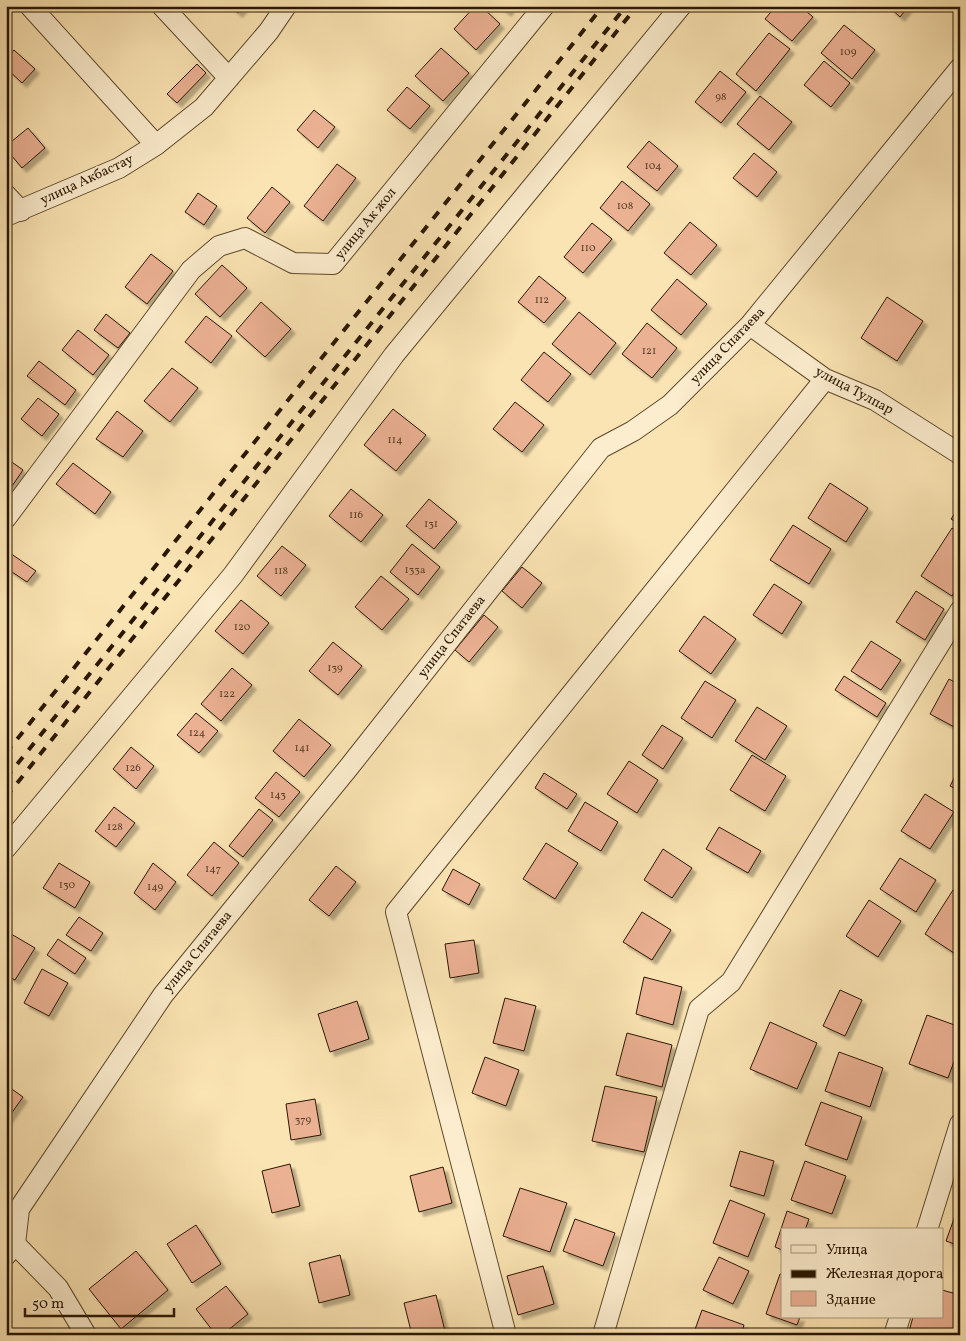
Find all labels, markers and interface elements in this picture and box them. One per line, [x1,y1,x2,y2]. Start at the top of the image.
house number: 109 [840,45,857,60]
house number: 98 [715,90,727,105]
street label: улица Акбастау [37,150,137,210]
house number: 104 [644,159,662,174]
street label: улица Ак жол [331,184,401,264]
house number: 108 [617,199,634,214]
house number: 110 [580,241,596,256]
house number: 112 [535,293,549,308]
street label: улица Спатаева [686,303,770,389]
house number: 121 [642,344,656,359]
street label: улица Тулпар [811,362,897,420]
house number: 114 [387,433,403,448]
house number: 116 [349,508,363,523]
house number: 131 [424,517,438,532]
house number: 133а [405,563,426,578]
house number: 118 [274,564,288,579]
street label: улица Спатаева [414,592,490,682]
house number: 120 [234,620,251,635]
house number: 139 [327,661,343,676]
house number: 122 [219,687,235,702]
house number: 124 [189,726,206,741]
house number: 141 [294,741,310,756]
house number: 126 [125,761,141,776]
house number: 143 [270,788,286,803]
house number: 128 [107,820,123,835]
house number: 147 [205,862,221,877]
house number: 130 [59,878,76,893]
house number: 149 [147,880,163,895]
street label: улица Спатаева [159,907,237,997]
house number: 379 [295,1113,312,1128]
legend [781,1228,944,1318]
text: Улица [826,1240,868,1261]
text: Железная дорога [826,1264,943,1285]
scale bar [25,1286,174,1318]
text: Здание [826,1290,876,1311]
text: 50 m [32,1294,64,1315]

